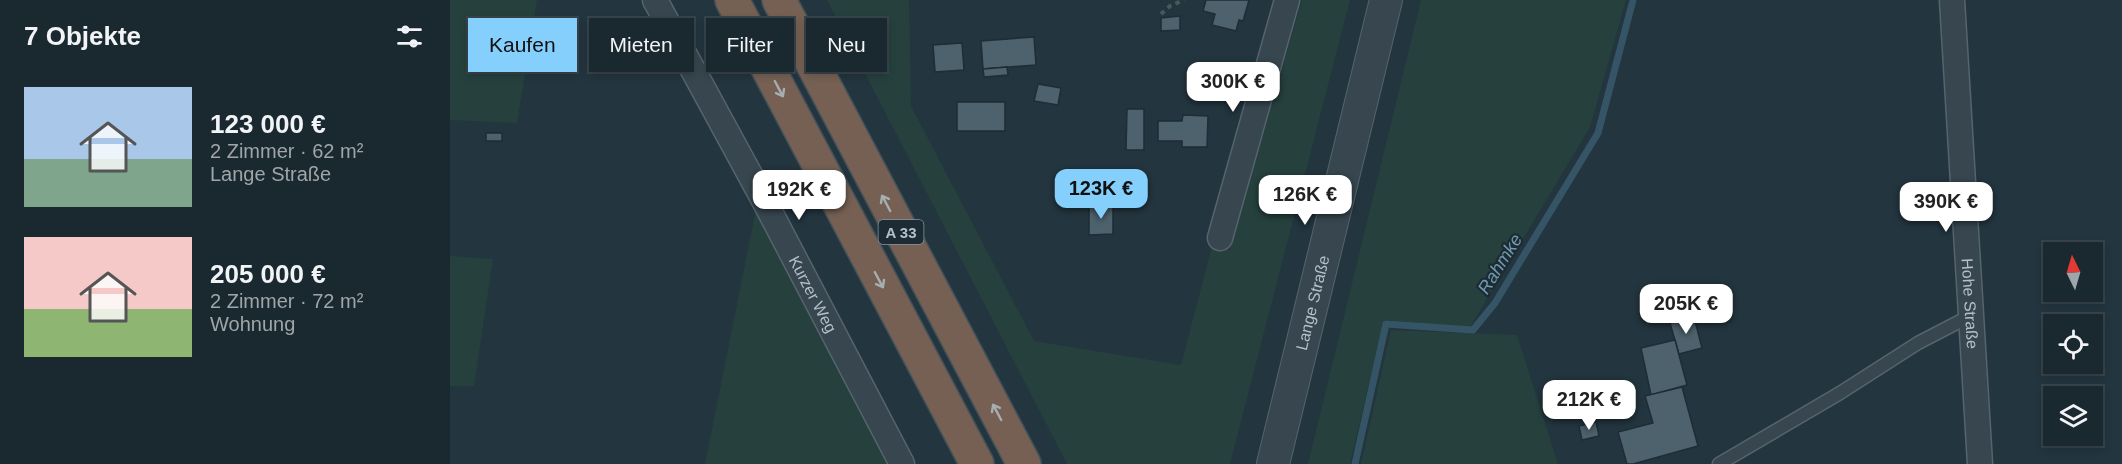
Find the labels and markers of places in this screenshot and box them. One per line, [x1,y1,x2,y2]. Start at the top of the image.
pin: 300K € [1184,62,1282,113]
pin: 123K € [1052,169,1150,220]
pin: 192K € [750,170,848,221]
pin: 126K € [1256,175,1354,226]
pin: 390K € [1897,182,1995,233]
pin: 205K € [1637,284,1735,335]
pin: 212K € [1540,380,1638,431]

